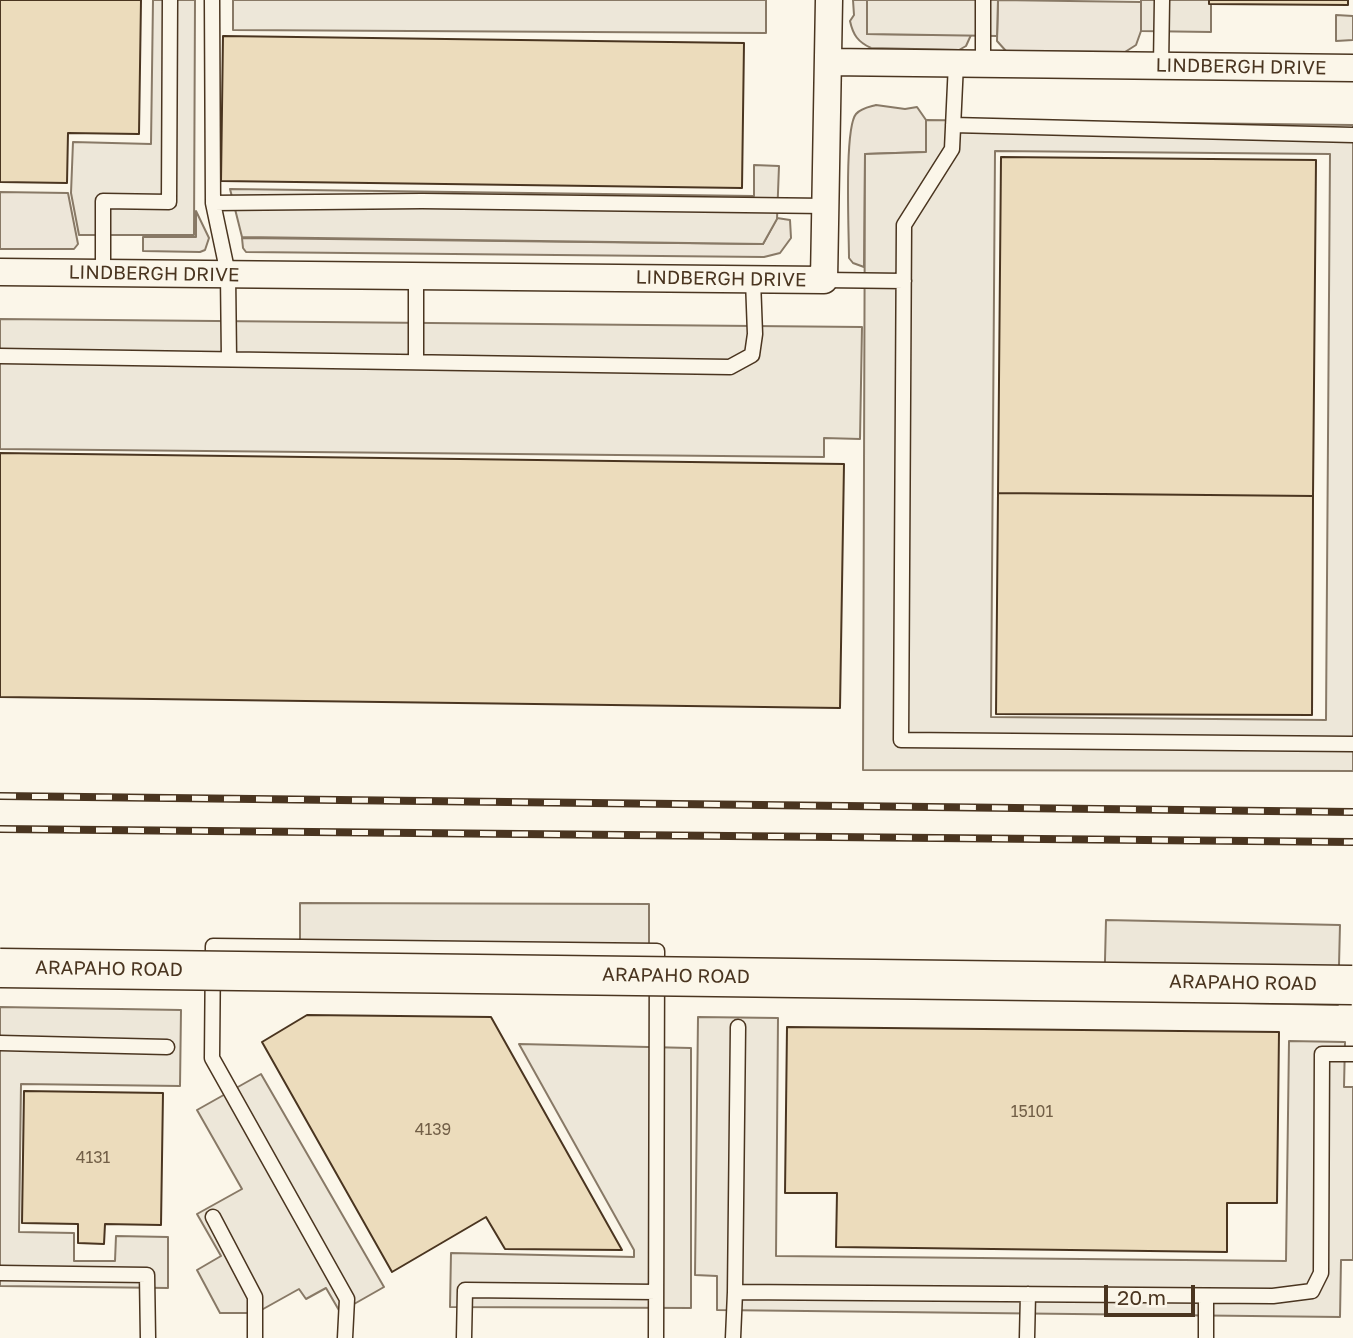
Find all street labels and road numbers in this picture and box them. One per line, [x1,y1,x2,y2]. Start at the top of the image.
street label: LINDBERGH DRIVE [1155,54,1327,80]
street label: LINDBERGH DRIVE [68,261,240,287]
street label: LINDBERGH DRIVE [635,266,807,292]
street label: ARAPAHO ROAD [35,956,183,982]
street label: ARAPAHO ROAD [602,963,750,989]
street label: ARAPAHO ROAD [1169,970,1317,996]

